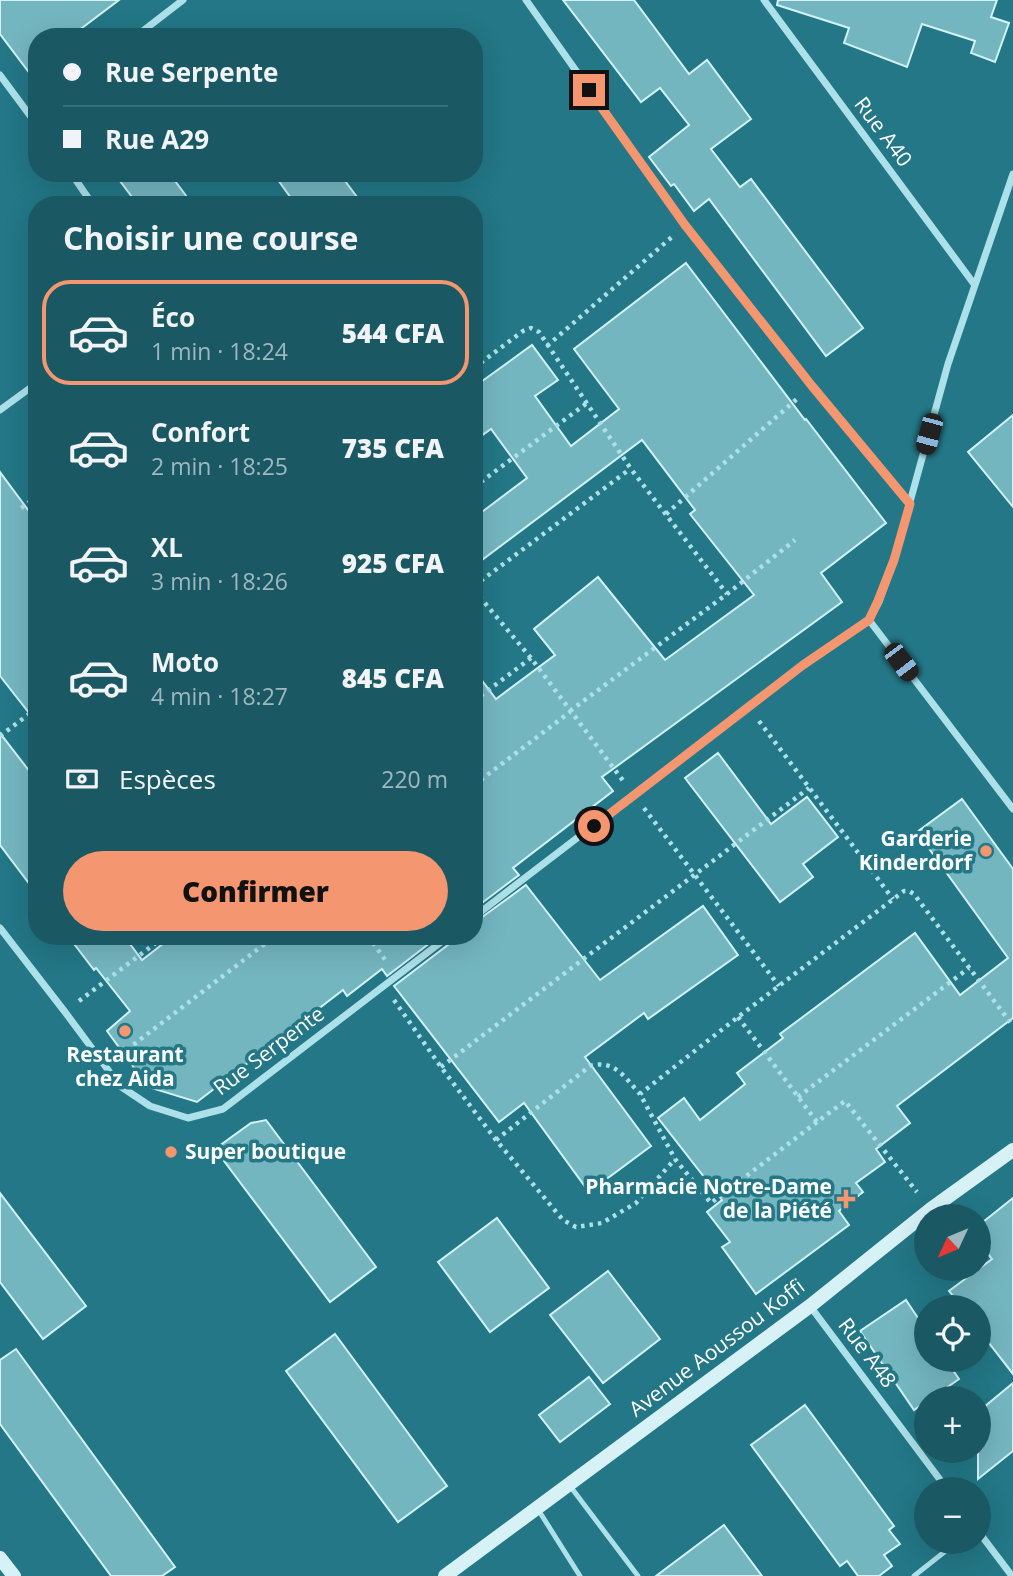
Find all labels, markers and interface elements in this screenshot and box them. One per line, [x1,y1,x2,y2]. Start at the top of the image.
text: Rue Serpente [105,54,278,90]
route end [573,74,605,106]
street label: Rue A40 [848,91,919,172]
text: Rue A29 [105,121,209,157]
text: Choisir une course [63,216,358,259]
text: Éco [151,299,195,335]
icon: car [67,301,130,364]
text: 544 CFA [342,315,444,351]
text: 1 min · 18:24 [151,335,288,367]
car [914,411,945,457]
text: Confort [151,414,250,450]
icon: car [67,416,130,479]
text: 735 CFA [342,430,444,466]
text: 2 min · 18:25 [151,450,288,482]
text: XL [151,529,183,565]
icon: car [67,531,130,594]
text: 925 CFA [342,545,444,581]
text: 3 min · 18:26 [151,565,288,597]
car [880,639,923,685]
text: Moto [151,644,219,680]
icon: car [67,646,130,709]
text: 845 CFA [342,660,444,696]
text: 4 min · 18:27 [151,680,288,712]
icon: cash [63,760,101,798]
text: Espèces [119,761,216,797]
text: 220 m [381,763,448,795]
route start [578,810,610,842]
place label: Garderie Kinderdorf [859,824,974,876]
marker: Garderie Kinderdorf [978,843,994,859]
button: Confirmer [63,851,448,931]
street label: Rue Serpente [207,999,329,1101]
marker: Restaurant chez Aida [117,1023,133,1039]
place label: Restaurant chez Aida [66,1040,184,1092]
place label: Super boutique [185,1137,346,1165]
marker: Super boutique [163,1144,179,1160]
place label: Pharmacie Notre-Dame de la Piété [585,1172,832,1224]
marker: Pharmacie Notre-Dame de la Piété [838,1191,854,1207]
north arrow [914,1204,990,1281]
map controls [914,1204,991,1554]
street label: Avenue Aoussou Koffi [623,1272,810,1423]
button: locate [914,1295,991,1372]
street label: Rue A48 [832,1312,903,1393]
button: + [914,1386,991,1463]
button: − [914,1477,991,1554]

